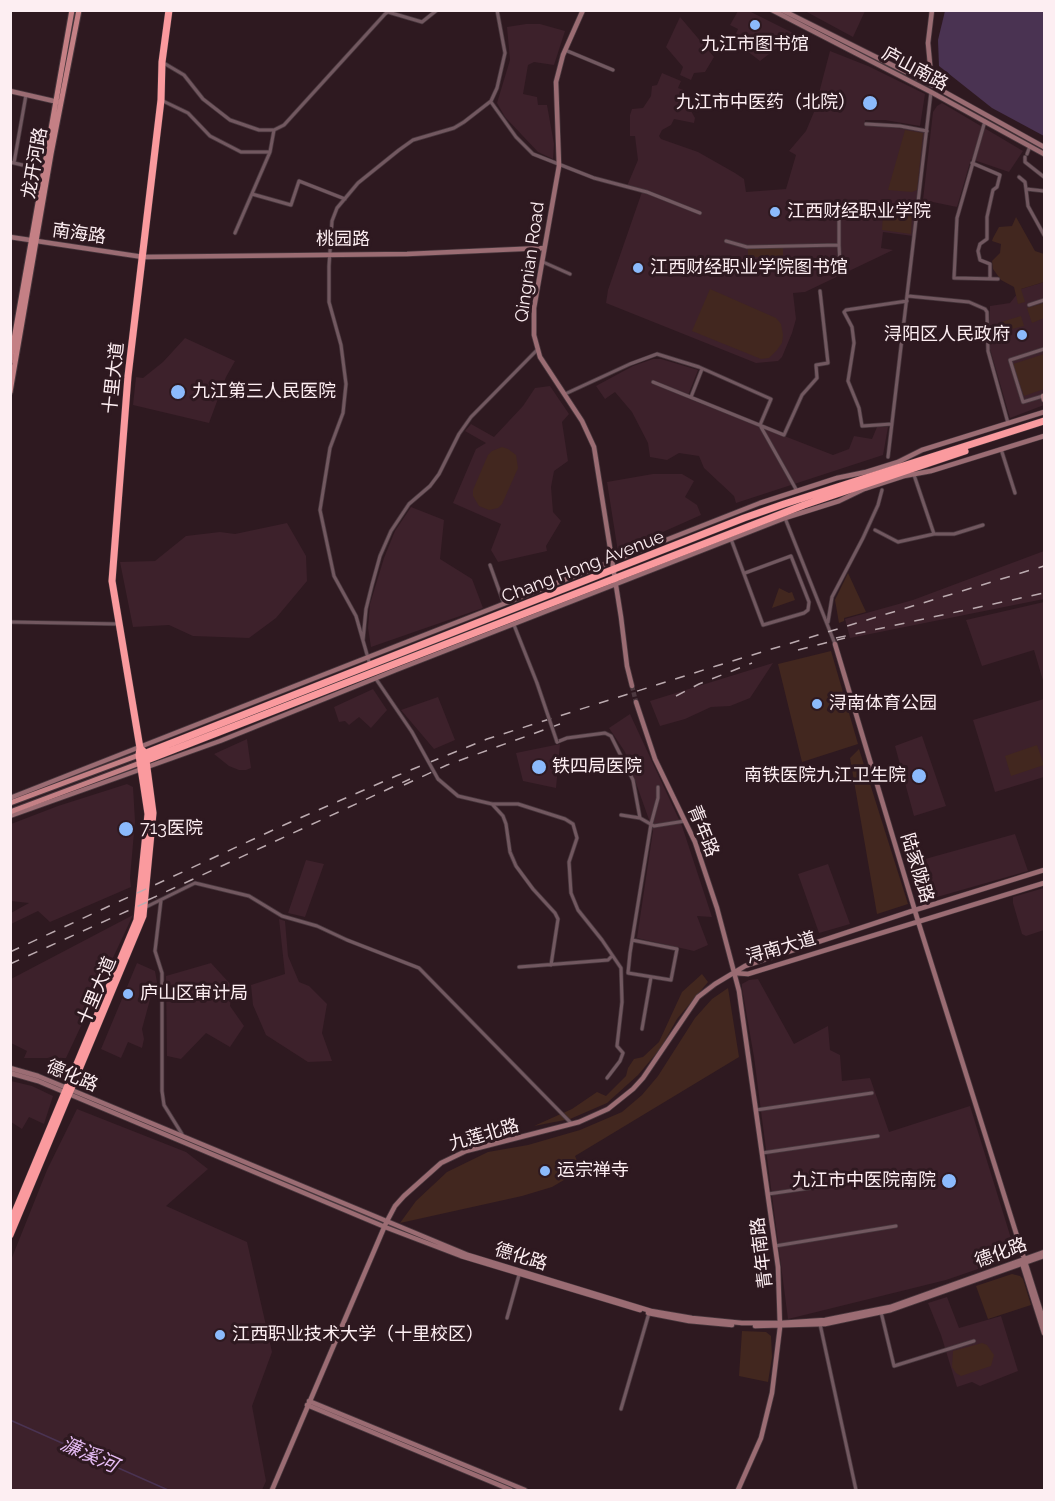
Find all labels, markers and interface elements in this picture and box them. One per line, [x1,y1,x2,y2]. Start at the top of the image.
marker: 九江市图书馆 [748,18,762,32]
place label: 九江市图书馆 [701,34,809,56]
street label: 庐山南路 [878,43,952,95]
place label: 九江市中医药（北院） [676,92,856,114]
marker: 九江市中医药（北院） [861,94,879,112]
street label: 龙开河路 [18,126,52,200]
street label: Qingnian Road [511,200,549,324]
place label: 江西财经职业学院 [787,201,931,223]
marker: 江西财经职业学院 [768,205,782,219]
street label: 南海路 [51,220,107,248]
street label: 桃园路 [316,229,370,251]
place label: 江西财经职业学院图书馆 [650,257,848,279]
marker: 江西财经职业学院图书馆 [631,261,645,275]
place label: 浔阳区人民政府 [884,324,1010,346]
marker: 浔阳区人民政府 [1015,328,1029,342]
street label: 十里大道 [99,341,129,415]
place label: 九江第三人民医院 [192,381,336,403]
marker: 九江第三人民医院 [169,383,187,401]
street label: Chang Hong Avenue [499,526,667,608]
place label: 浔南体育公园 [829,693,937,715]
marker: 浔南体育公园 [810,697,824,711]
place label: 铁四局医院 [552,756,642,778]
marker: 铁四局医院 [530,758,548,776]
place label: 南铁医院九江卫生院 [744,765,906,787]
marker: 南铁医院九江卫生院 [910,767,928,785]
street label: 青年路 [683,802,723,860]
place label: 713医院 [140,818,203,840]
marker: 713医院 [117,820,135,838]
street label: 陆家陇路 [896,830,938,906]
street label: 浔南大道 [743,928,819,968]
street label: 十里大道 [73,954,121,1028]
place label: 庐山区审计局 [140,983,248,1005]
marker: 庐山区审计局 [121,987,135,1001]
street label: 德化路 [43,1056,101,1096]
street label: 九莲北路 [446,1115,522,1155]
place label: 运宗禅寺 [557,1160,629,1182]
marker: 运宗禅寺 [538,1164,552,1178]
place label: 九江市中医院南院 [792,1170,936,1192]
marker: 九江市中医院南院 [940,1172,958,1190]
street label: 青年南路 [747,1216,777,1290]
street label: 德化路 [972,1234,1030,1272]
street label: 德化路 [492,1239,550,1275]
place label: 江西职业技术大学（十里校区） [232,1324,484,1346]
marker: 江西职业技术大学（十里校区） [213,1328,227,1342]
water label: 濂溪河 [57,1432,121,1478]

